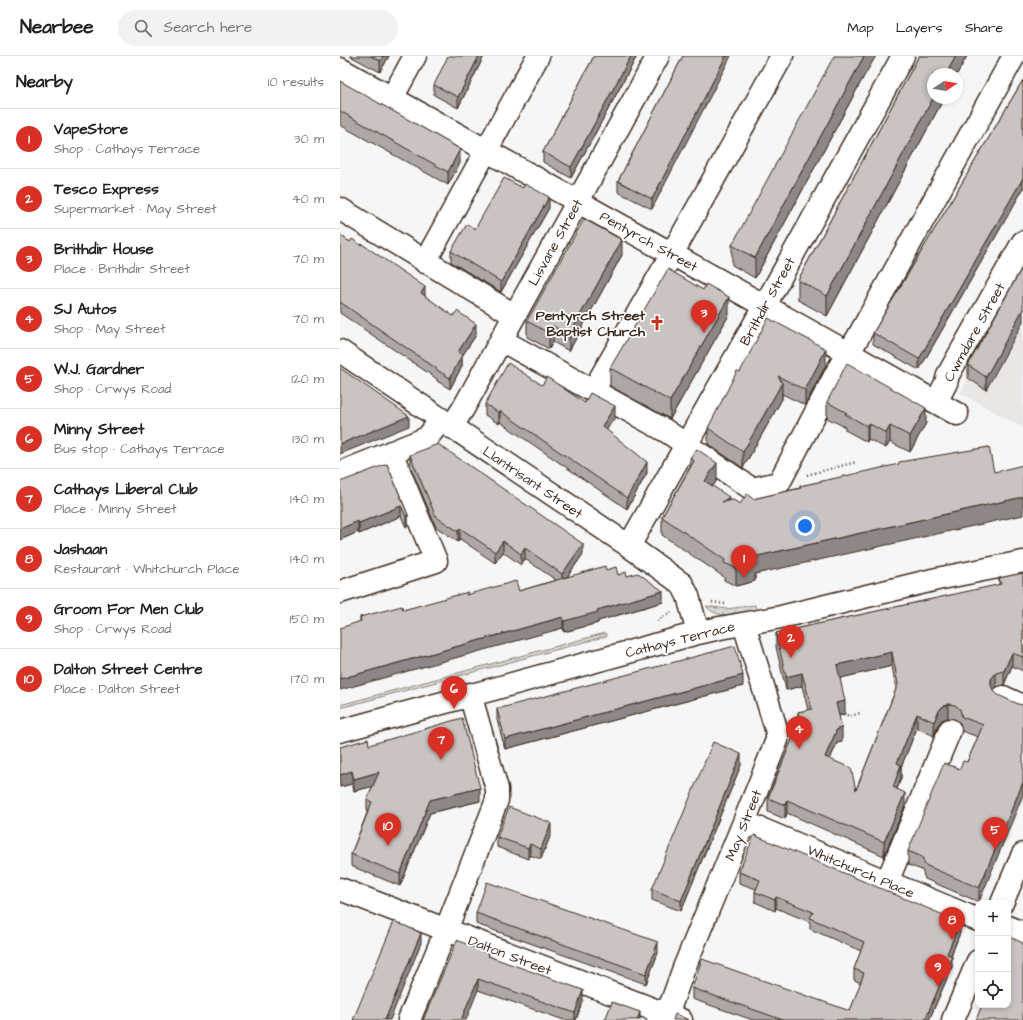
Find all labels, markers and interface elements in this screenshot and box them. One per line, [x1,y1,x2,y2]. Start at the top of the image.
search box [118,10,398,46]
text: Nearbee [20,14,94,41]
icon: search [132,17,154,39]
text: Search here [164,17,252,38]
text: Map [847,18,874,38]
text: Layers [896,18,943,38]
text: Share [965,18,1003,38]
north arrow [927,68,963,104]
text: Nearby [16,70,73,94]
text: 10 results [268,73,324,91]
text: VapeStore [54,119,128,140]
text: 1 [28,130,30,148]
text: 30 m [294,130,324,148]
text: Shop · Cathays Terrace [54,140,200,158]
text: Tesco Express [54,179,159,200]
text: 2 [25,190,33,208]
text: 40 m [292,190,324,208]
street label: Lisvane Street [524,195,588,290]
text: Supermarket · May Street [54,200,217,218]
street label: Pentyrch Street [596,207,701,277]
text: Brithdir House [54,239,154,260]
text: 3 [26,250,32,268]
text: 70 m [292,250,324,268]
street label: Brithdir Street [735,253,801,349]
text: Place · Brithdir Street [54,260,190,278]
street label: Cwmdare Street [939,279,1011,386]
text: SJ Autos [54,299,117,320]
pin: 3 [691,300,717,333]
place label: Pentyrch Street Baptist Church [536,306,646,342]
text: 4 [25,310,33,328]
text: 70 m [292,310,324,328]
church icon: Pentyrch Street Baptist Church [648,314,666,332]
text: Shop · May Street [54,320,165,338]
text: W.J. Gardner [54,359,144,380]
text: 5 [24,370,34,388]
text: 120 m [291,370,324,388]
text: Shop · Crwys Road [54,380,171,398]
text: Minny Street [54,419,144,440]
text: 6 [25,430,33,448]
text: 130 m [292,430,324,448]
text: Bus stop · Cathays Terrace [54,440,225,458]
street label: Llantrisant Street [478,442,587,524]
text: Cathays Liberal Club [54,479,198,500]
text: 7 [25,490,33,508]
text: 140 m [290,490,324,508]
text: Place · Minny Street [54,500,177,518]
your location [795,516,815,536]
text: Jashaan [54,539,107,560]
pin: 1 [731,545,757,578]
text: 8 [25,550,33,568]
text: 140 m [290,550,324,568]
text: Restaurant · Whitchurch Place [54,560,239,578]
text: Groom For Men Club [54,599,203,620]
text: 9 [25,610,33,628]
text: 150 m [290,610,324,628]
street label: Cathays Terrace [623,617,738,663]
text: Shop · Crwys Road [54,620,171,638]
pin: 2 [778,625,804,658]
text: Dalton Street Centre [54,659,203,680]
text: 10 [24,670,34,688]
text: 170 m [291,670,324,688]
pin: 6 [441,676,467,709]
text: Place · Dalton Street [54,680,180,698]
pin: 4 [786,716,812,749]
pin: 7 [428,727,454,760]
street label: May Street [721,786,767,864]
pin: 10 [375,813,401,846]
pin: 5 [982,817,1008,850]
street label: Whitchurch Place [804,840,918,904]
map controls [975,900,1011,1008]
button: + [975,900,1011,936]
pin: 8 [939,907,965,940]
street label: Dalton Street [465,931,554,981]
button: − [975,936,1011,972]
pin: 9 [925,954,951,987]
button: locate [975,972,1011,1008]

